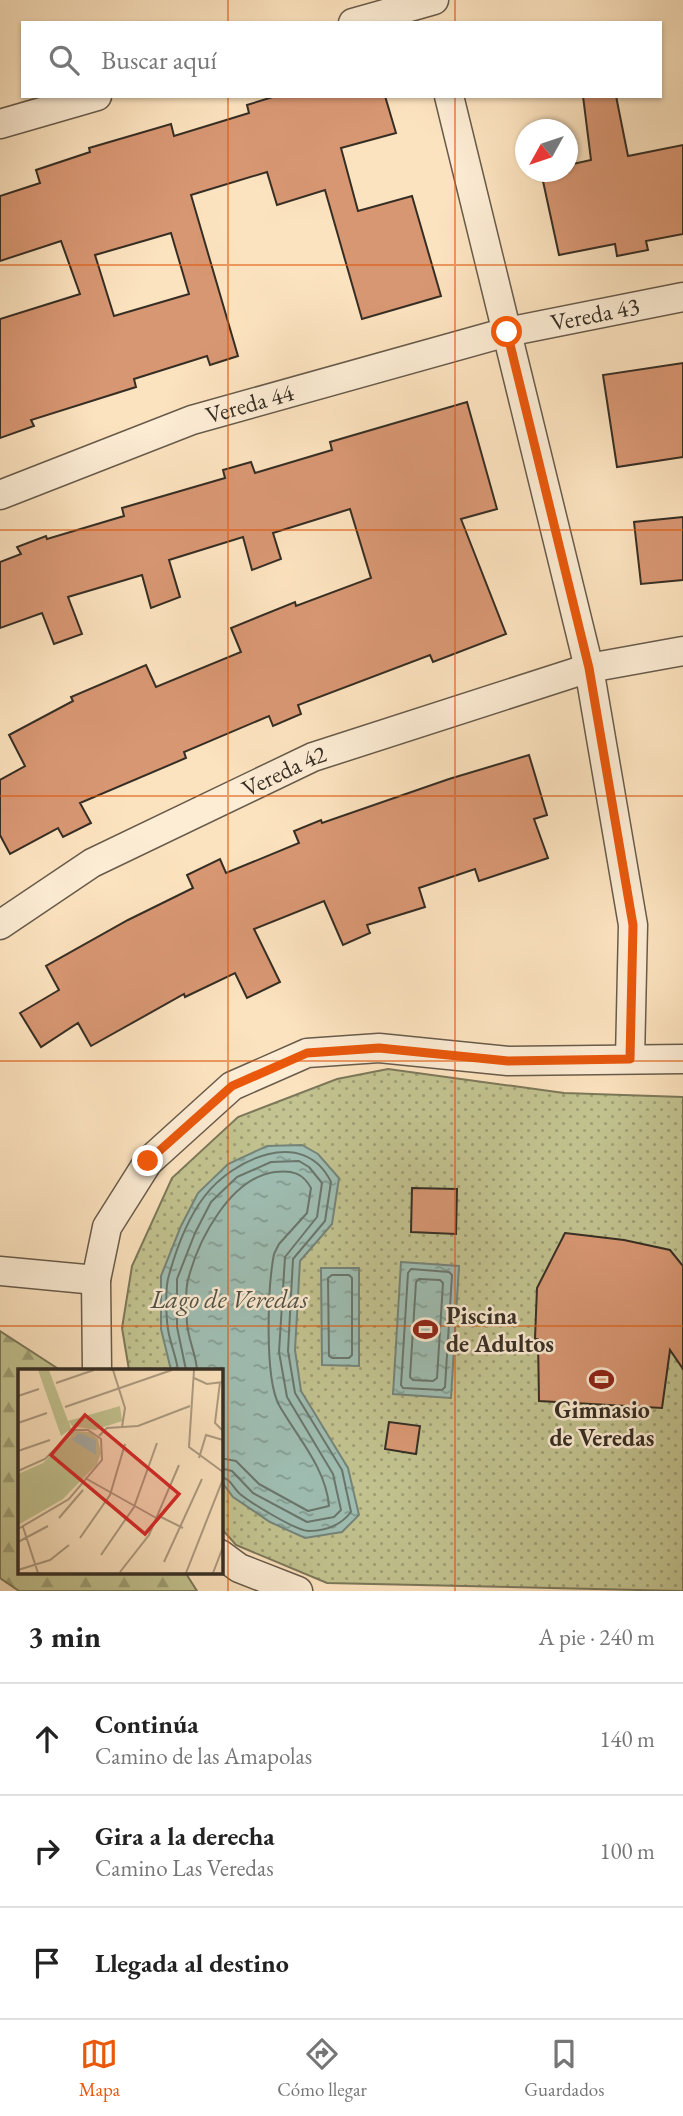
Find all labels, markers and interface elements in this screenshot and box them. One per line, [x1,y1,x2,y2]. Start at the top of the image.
search box [21,21,662,98]
icon: search [45,41,83,79]
text: Buscar aquí [101,43,217,77]
north arrow [515,119,578,182]
street label: Vereda 43 [548,290,642,338]
route start [491,316,522,347]
street label: Vereda 44 [202,376,297,430]
street label: Vereda 42 [237,738,330,804]
route end [132,1145,163,1176]
water label: Lago de Veredas [149,1282,308,1316]
place label: Piscina de Adultos [446,1300,554,1359]
sports icon: Piscina de Adultos [412,1316,440,1344]
sports icon: Gimnasio de Veredas [588,1365,616,1393]
inset map [18,1369,222,1574]
place label: Gimnasio de Veredas [550,1394,654,1453]
text: 3 min [28,1617,101,1656]
text: A pie · 240 m [539,1622,655,1652]
text: Continúa [95,1707,199,1741]
icon: ahead [28,1720,66,1758]
text: 140 m [599,1724,655,1754]
text: Camino de las Amapolas [95,1741,312,1771]
text: Gira a la derecha [95,1819,275,1853]
icon: right [28,1832,66,1870]
text: 100 m [599,1836,655,1866]
text: Camino Las Veredas [95,1853,274,1883]
icon: arrive [28,1944,66,1982]
text: Llegada al destino [95,1946,289,1980]
tab: Mapa [79,2035,120,2102]
tab: Cómo llegar [277,2035,367,2102]
tab: Guardados [524,2035,604,2102]

